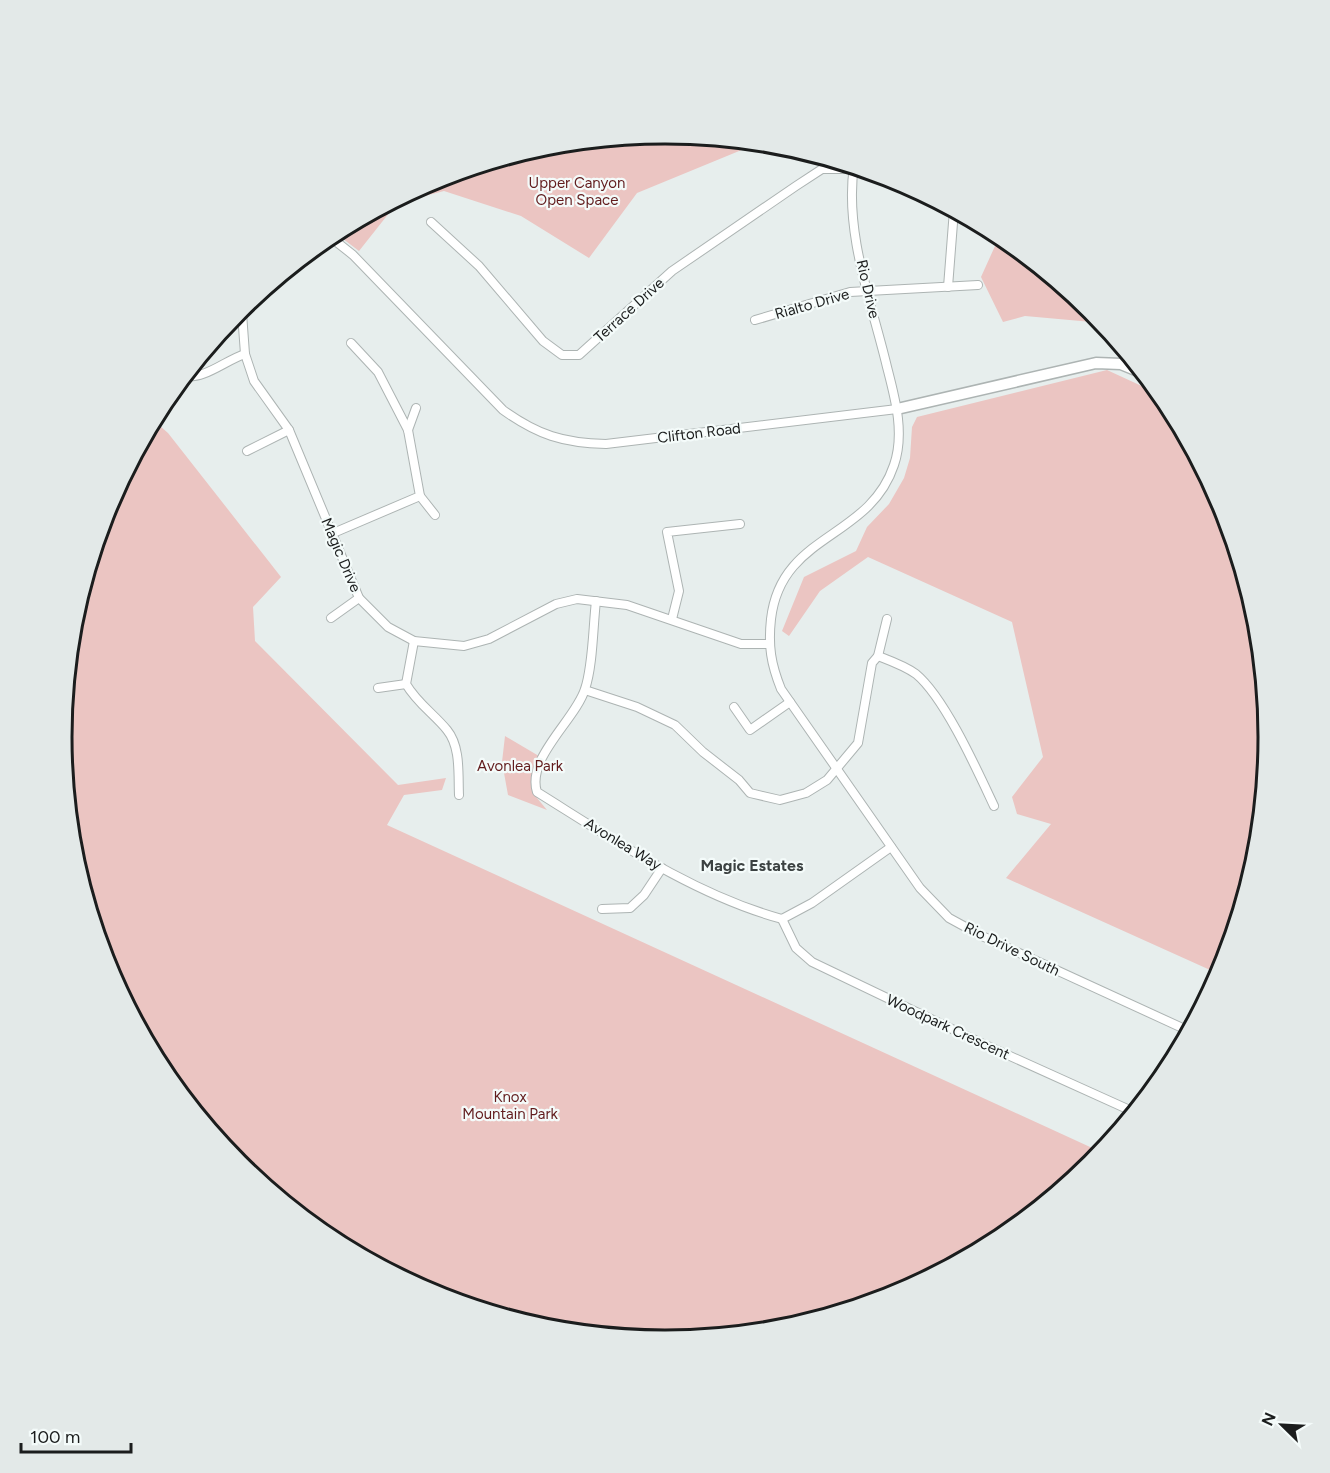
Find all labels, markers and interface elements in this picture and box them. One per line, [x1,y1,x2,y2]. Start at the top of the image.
park label: Upper Canyon Open Space [529,174,625,209]
street label: Rio Drive [852,258,884,320]
street label: Terrace Drive [590,274,668,346]
street label: Rialto Drive [773,285,851,323]
street label: Clifton Road [656,419,742,447]
street label: Magic Drive [317,515,365,595]
park label: Avonlea Park [477,757,564,775]
street label: Avonlea Way [581,814,665,874]
district label: Magic Estates [701,856,804,875]
street label: Rio Drive South [961,918,1063,980]
street label: Woodpark Crescent [883,991,1013,1064]
park label: Knox Mountain Park [462,1088,558,1123]
north arrow [1252,1395,1312,1455]
text: N [1258,1410,1280,1429]
scale bar [21,1416,130,1454]
text: 100 m [30,1426,80,1448]

